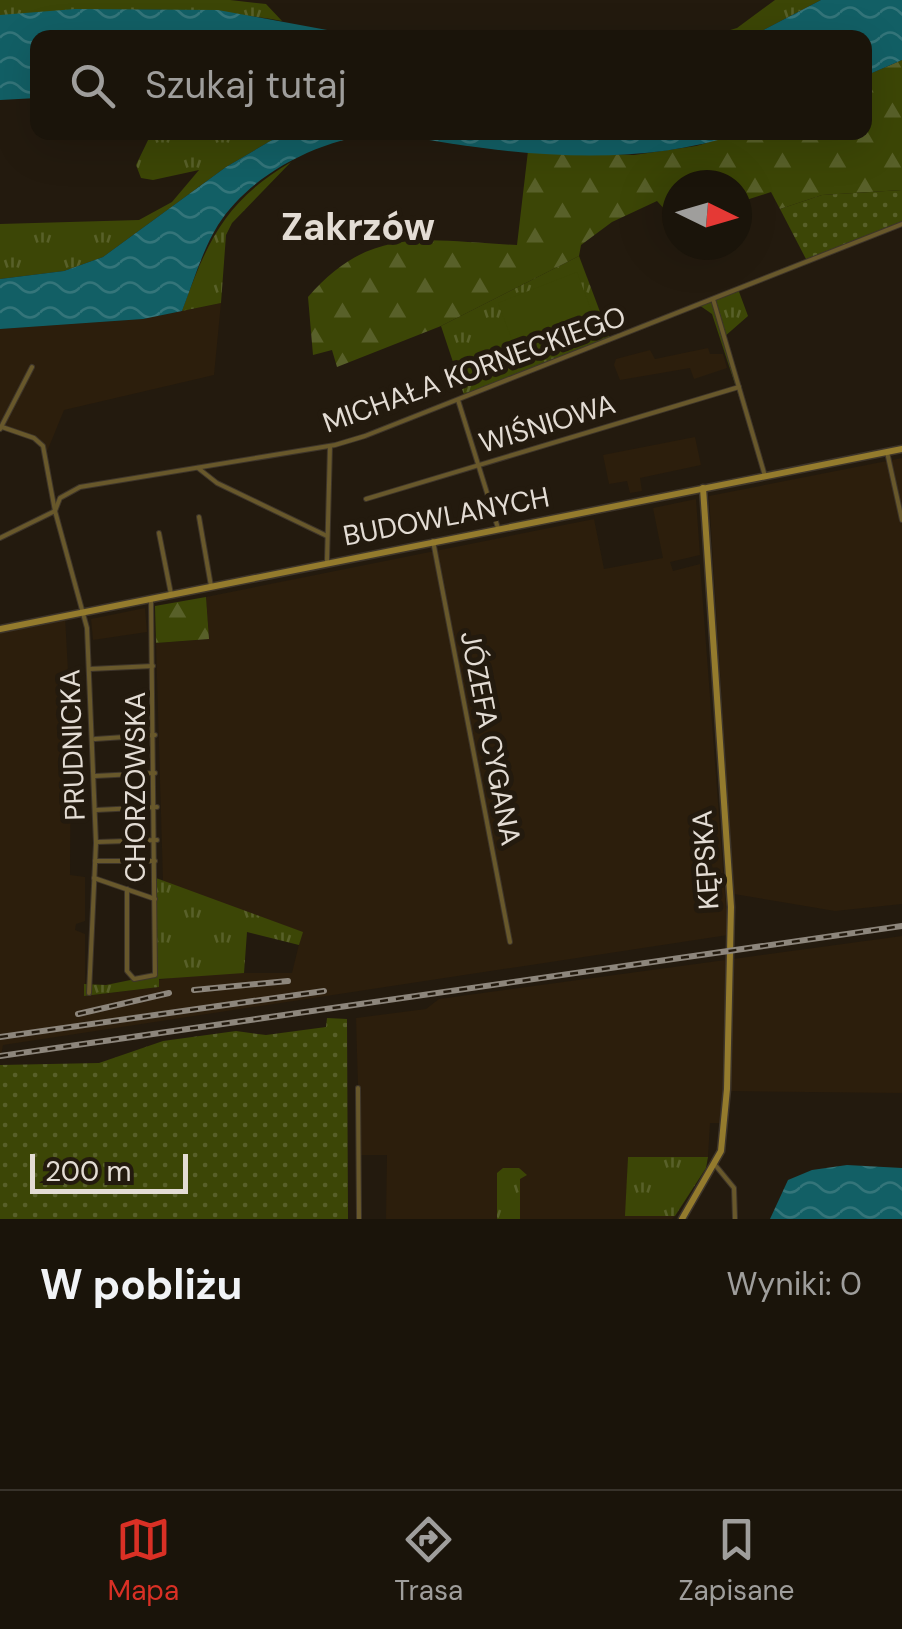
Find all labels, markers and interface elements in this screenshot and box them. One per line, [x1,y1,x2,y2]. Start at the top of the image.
search box [30,30,872,140]
icon: search [65,58,120,113]
text: Szukaj tutaj [145,60,347,110]
north arrow [662,170,752,260]
district label: Zakrzów [281,202,435,252]
street label: MICHAŁA KORNECKIEGO [318,297,631,442]
street label: WIŚNIOWA [475,385,620,462]
street label: BUDOWLANYCH [340,478,552,555]
street label: JÓZEFA CYGANA [452,628,529,848]
street label: PRUDNICKA [51,669,94,821]
street label: CHORZOWSKA [117,692,154,882]
street label: KĘPSKA [684,809,727,911]
scale bar [30,1149,188,1194]
text: 200 m [45,1153,132,1190]
text: W pobliżu [40,1257,242,1312]
text: Wyniki: 0 [727,1263,862,1305]
tab: Mapa [108,1512,179,1609]
tab: Trasa [394,1512,463,1609]
tab: Zapisane [678,1512,794,1609]

